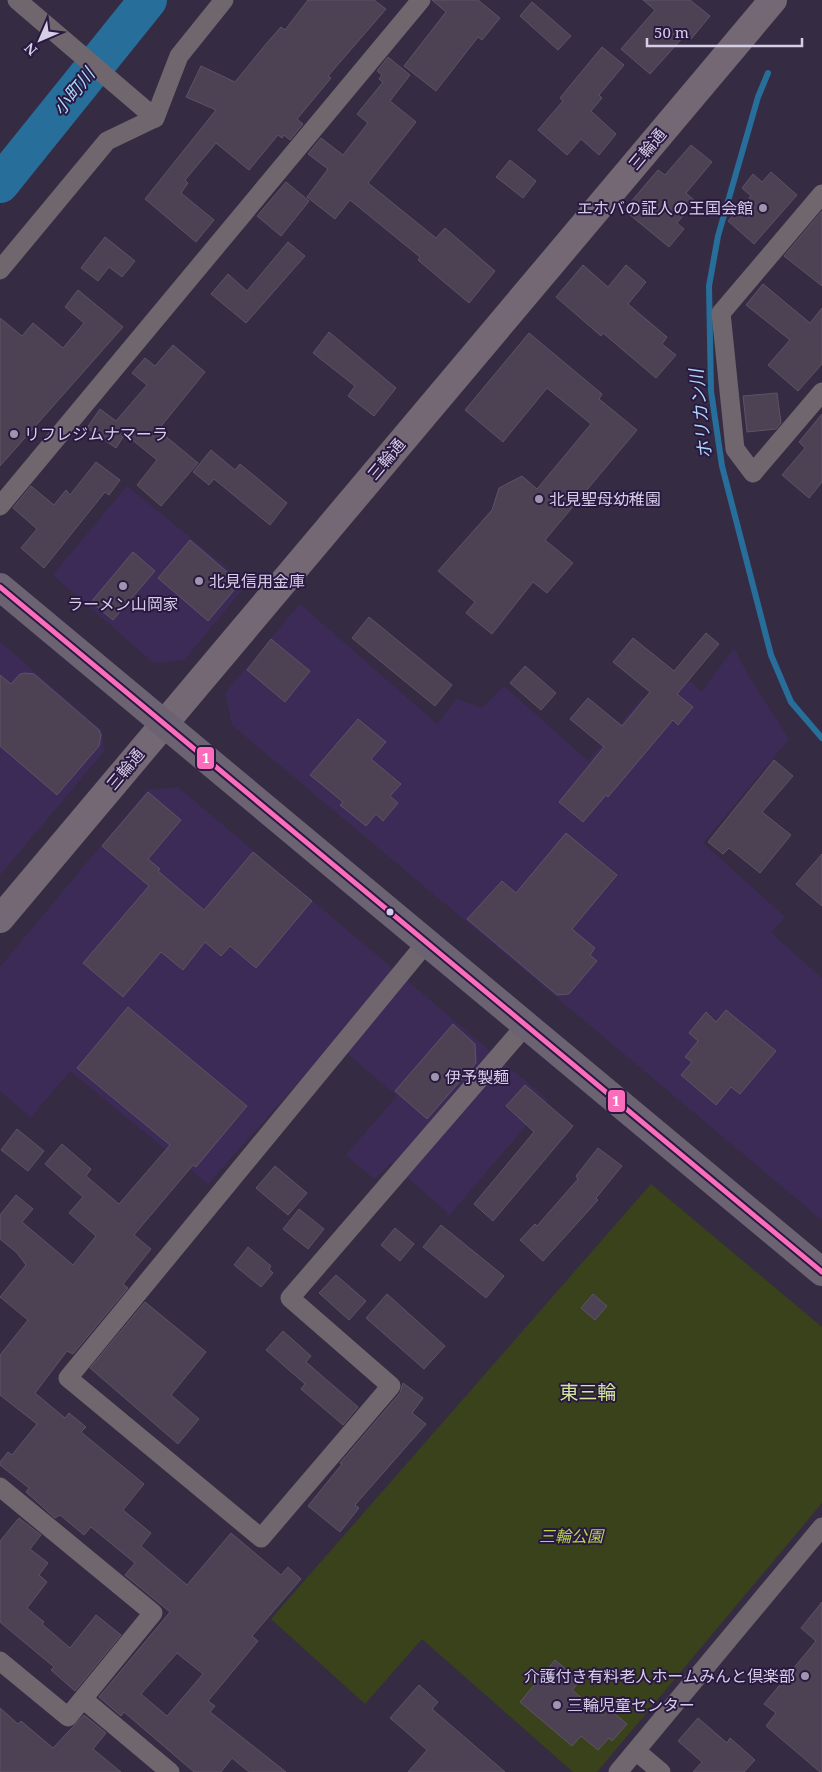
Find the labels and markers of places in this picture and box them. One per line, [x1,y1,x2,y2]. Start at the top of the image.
place label: エホバの証人の王国会館 [577,197,753,219]
marker: エホバの証人の王国会館 [757,202,769,214]
place label: リフレジムナマーラ [24,423,168,445]
marker: リフレジムナマーラ [8,428,20,440]
place label: 北見聖母幼稚園 [549,488,661,510]
marker: 北見聖母幼稚園 [533,493,545,505]
place label: 北見信用金庫 [209,570,305,592]
marker: 北見信用金庫 [193,575,205,587]
marker: ラーメン山岡家 [117,580,129,592]
place label: ラーメン山岡家 [67,593,179,615]
unlabelled marker [385,907,395,917]
place label: 伊予製麺 [445,1066,509,1088]
marker: 伊予製麺 [429,1071,441,1083]
place label: 介護付き有料老人ホームみんと倶楽部 [523,1665,795,1687]
marker: 介護付き有料老人ホームみんと倶楽部 [799,1670,811,1682]
place label: 三輪児童センター [567,1694,695,1716]
marker: 三輪児童センター [551,1699,563,1711]

